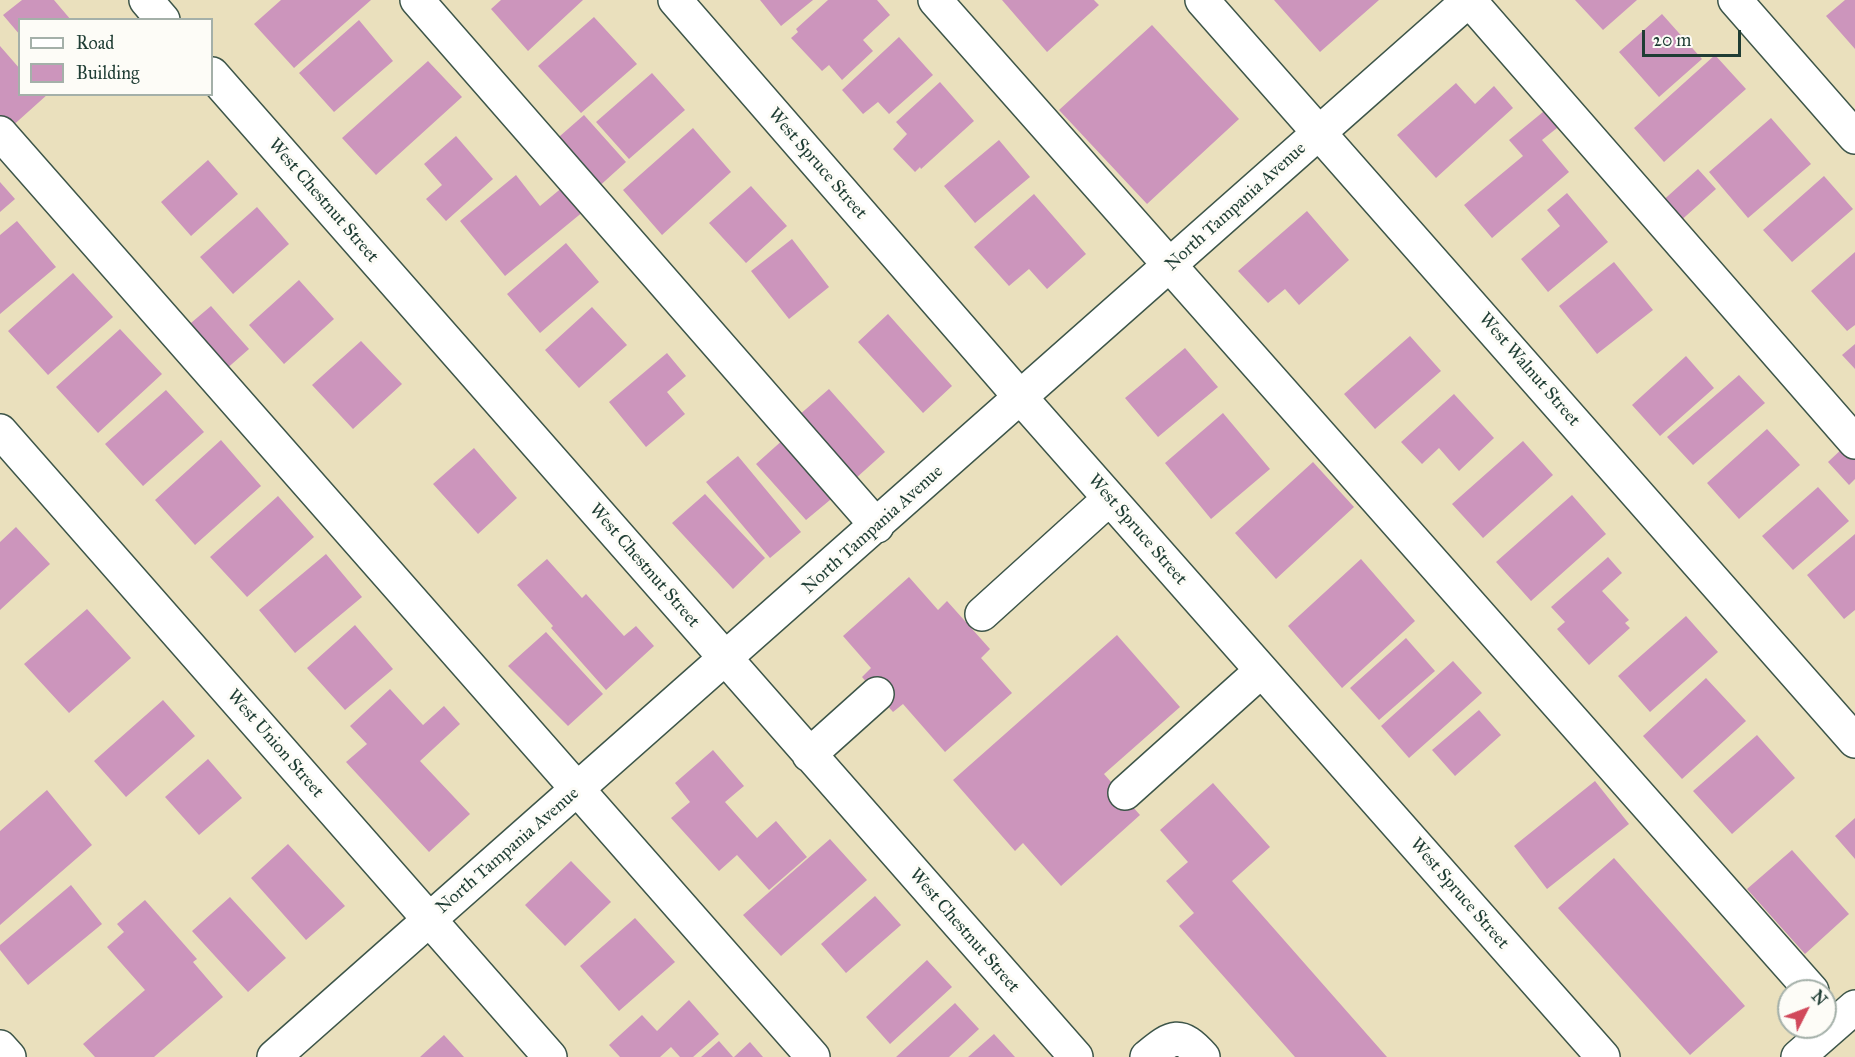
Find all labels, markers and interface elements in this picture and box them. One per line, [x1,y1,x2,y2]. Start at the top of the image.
legend [18,18,213,96]
scale bar [1645,18,1744,56]
text: 20 m [1653,29,1691,51]
text: Road [76,32,114,54]
text: Building [76,62,139,84]
street label: West Spruce Street [763,104,871,224]
street label: West Chestnut Street [263,134,383,268]
street label: North Tampania Avenue [1161,138,1311,276]
street label: West Walnut Street [1474,309,1584,431]
street label: North Tampania Avenue [798,461,948,599]
street label: West Spruce Street [1083,470,1191,590]
street label: West Chestnut Street [584,499,704,633]
street label: West Union Street [222,685,328,803]
street label: North Tampania Avenue [432,783,584,919]
street label: West Spruce Street [1405,834,1513,954]
street label: West Chestnut Street [904,864,1024,998]
north arrow [1777,979,1837,1039]
text: N [1808,987,1831,1009]

